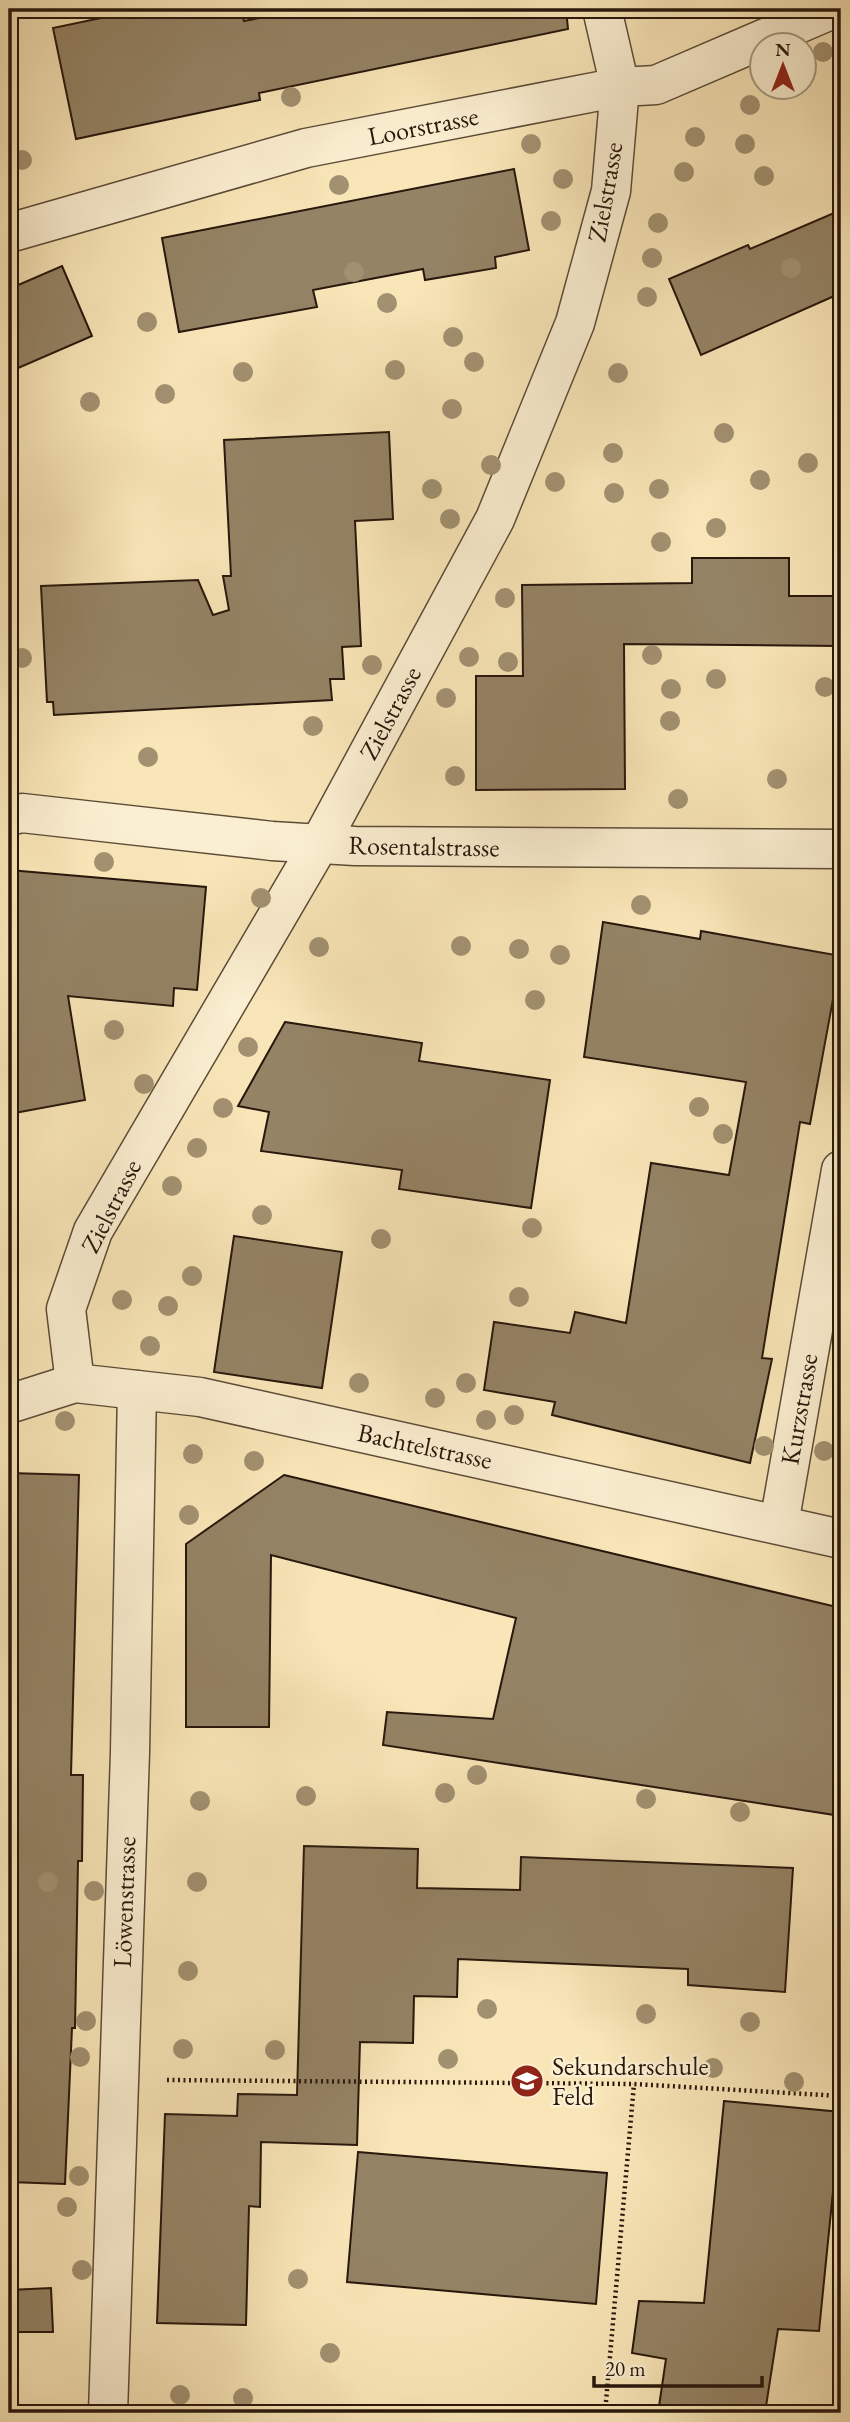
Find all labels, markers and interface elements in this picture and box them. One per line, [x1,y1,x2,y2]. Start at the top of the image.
north arrow [748,32,818,102]
text: N [775,37,791,62]
street label: Loorstrasse [365,99,481,153]
street label: Zielstrasse [579,139,631,245]
street label: Zielstrasse [351,660,429,766]
street label: Rosentalstrasse [348,828,500,864]
street label: Zielstrasse [73,1153,149,1259]
street label: Kurzstrasse [772,1351,826,1467]
street label: Bachtelstrasse [355,1415,495,1477]
street label: Löwenstrasse [105,1836,143,1968]
place label: Sekundarschule Feld [552,2049,709,2113]
school or university icon: Sekundarschule Feld [508,2062,546,2100]
scale bar [594,2345,762,2389]
text: 20 m [605,2355,646,2382]

